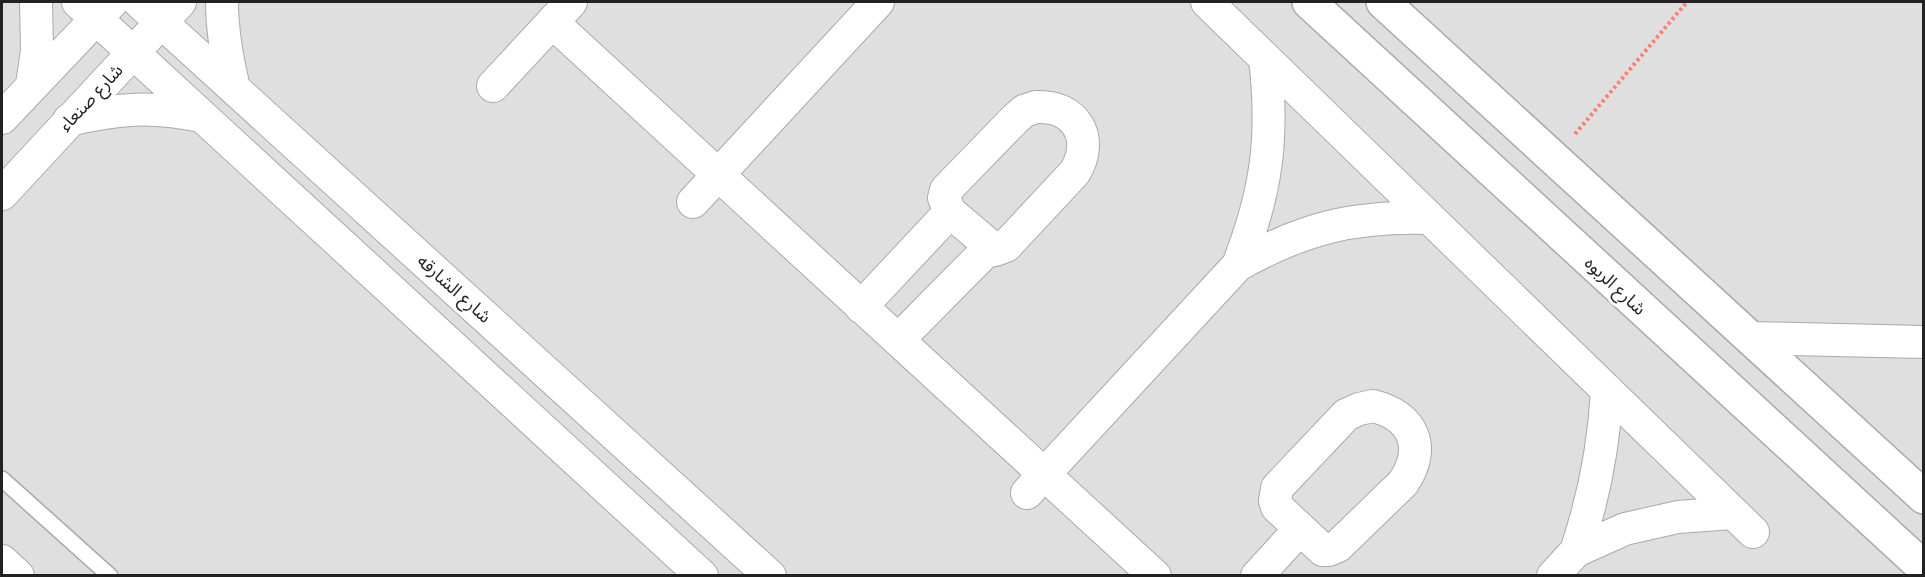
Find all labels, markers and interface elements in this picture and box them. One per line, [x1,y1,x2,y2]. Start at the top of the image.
street label: شارع صنعاء [53,58,130,138]
street label: شارع الشارقه [411,248,497,330]
street label: شارع الربوه [1578,250,1652,322]

